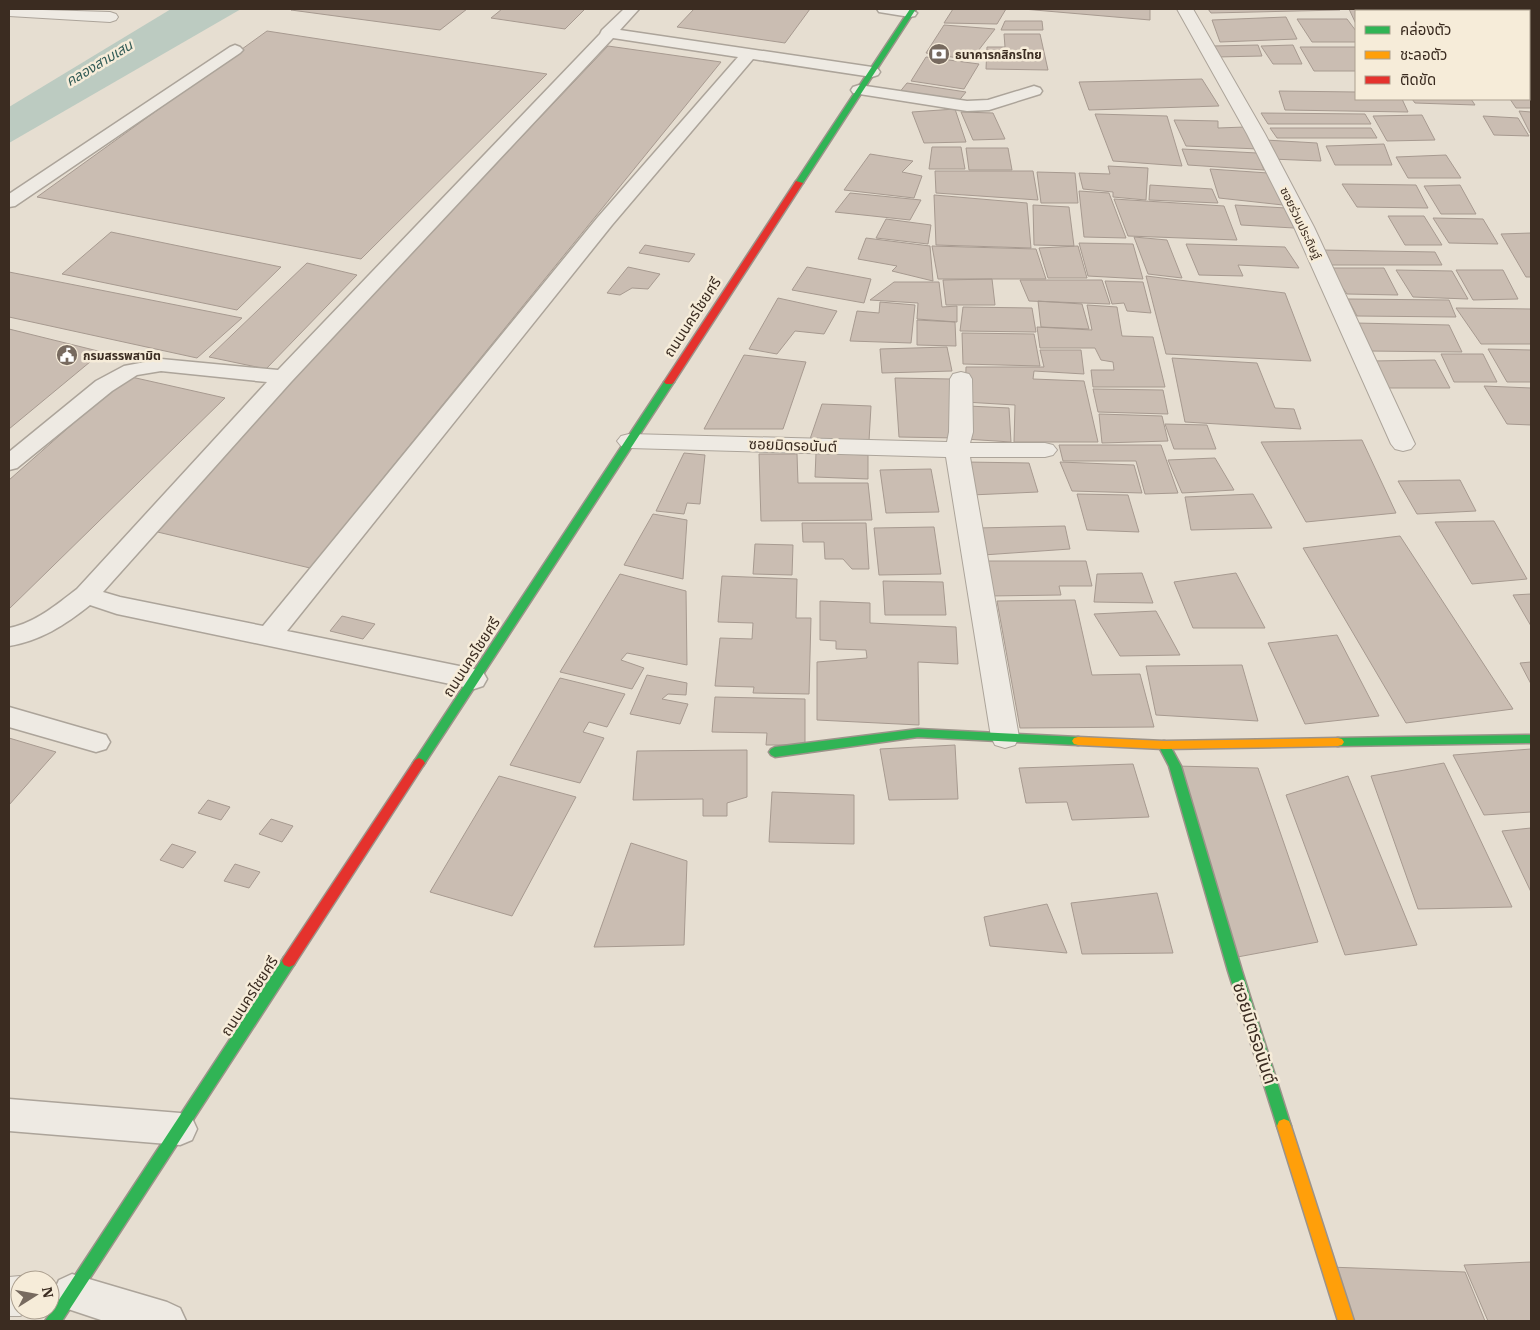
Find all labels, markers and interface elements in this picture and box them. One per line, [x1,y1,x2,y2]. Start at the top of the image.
legend [1355,10,1530,100]
text: คล่องตัว [1400,20,1451,39]
water label: คลองสามเสน [62,35,137,90]
bank icon: ธนาคารกสิกรไทย [927,42,951,66]
text: ชะลอตัว [1400,45,1447,64]
place label: ธนาคารกสิกรไทย [955,47,1042,62]
text: ติดขัด [1400,70,1436,89]
street label: ซอยร่วมประดิษฐ์ [1277,184,1325,262]
street label: ถนนนครไชยศรี [659,273,725,361]
public building icon: กรมสรรพสามิต [55,343,79,367]
place label: กรมสรรพสามิต [83,348,161,363]
street label: ซอยมิตรอนันต์ [748,434,838,456]
street label: ถนนนครไชยศรี [438,613,504,701]
street label: ถนนนครไชยศรี [216,952,282,1040]
street label: ซอยมิตรอนันต์ [1228,979,1282,1087]
north arrow [10,1270,60,1320]
text: N [38,1285,58,1300]

